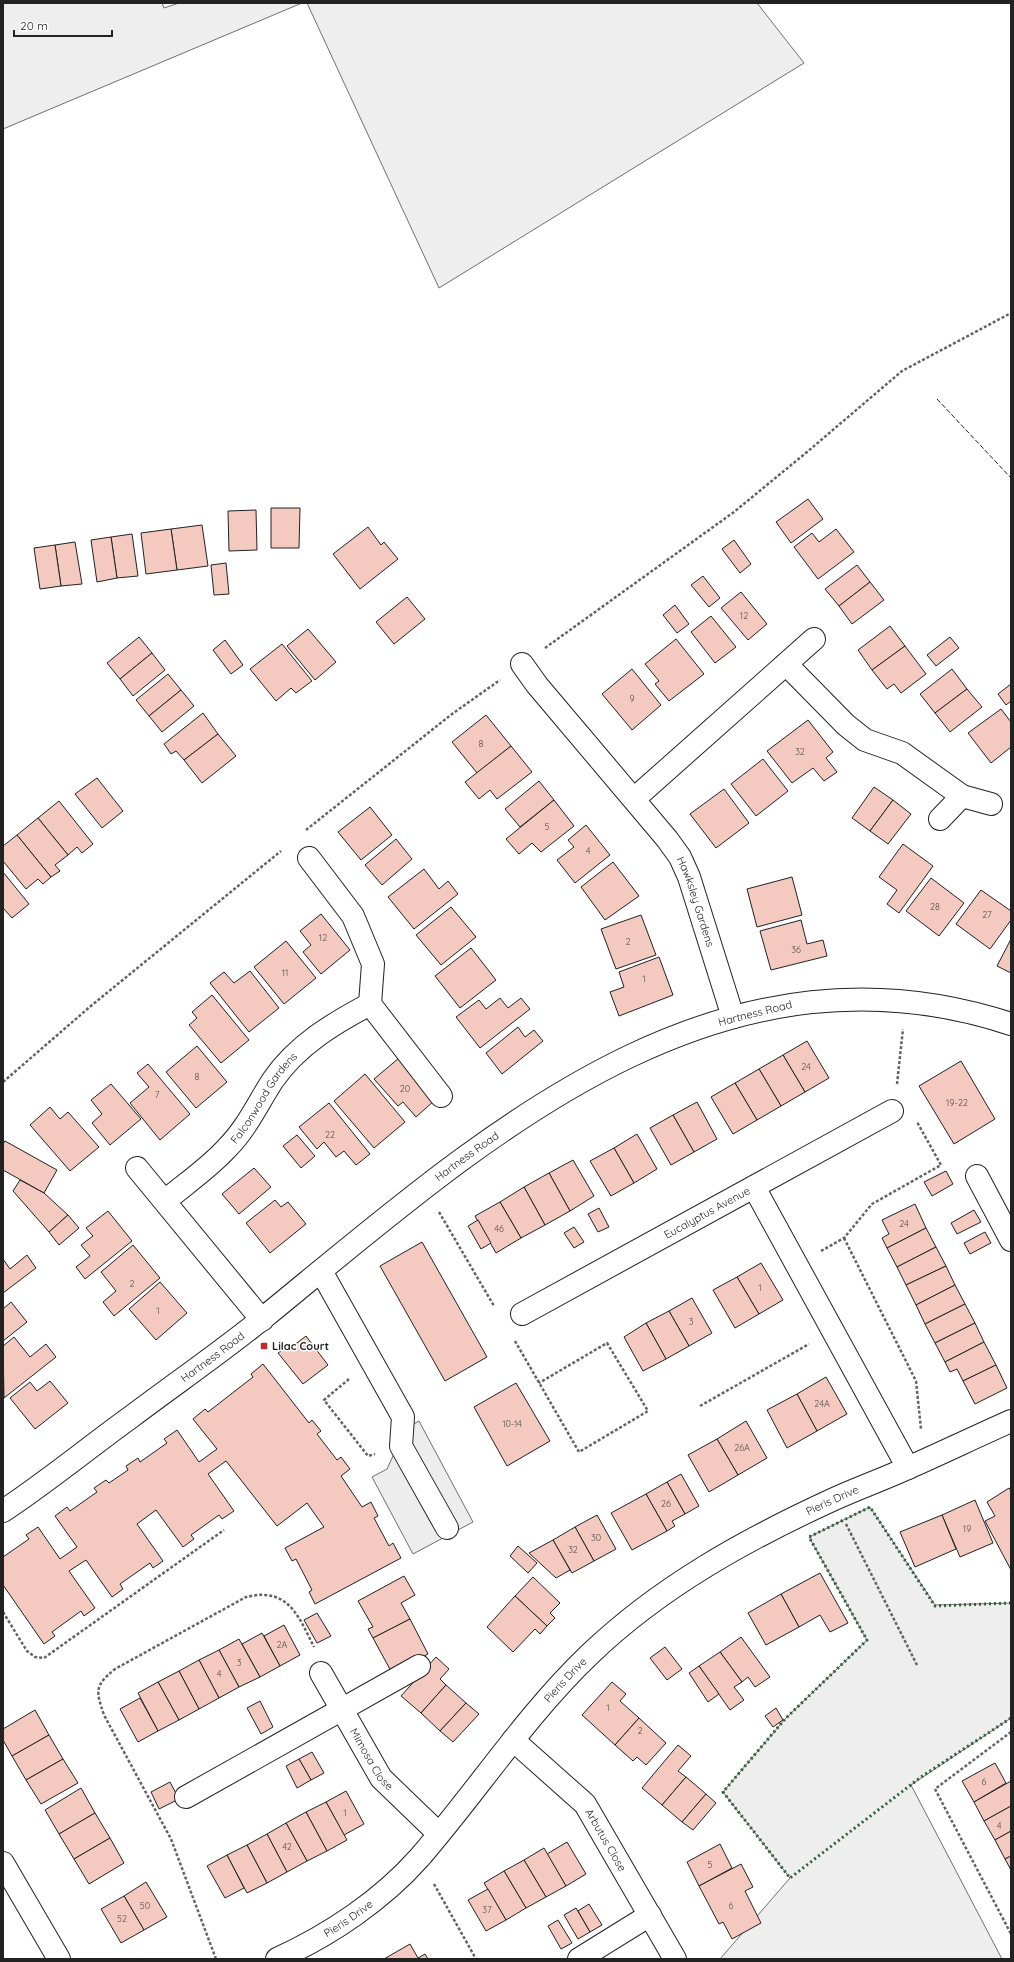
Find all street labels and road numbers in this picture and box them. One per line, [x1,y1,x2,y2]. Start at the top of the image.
street label: Hawksley Gardens [674,854,718,949]
street label: Hartness Road [717,997,793,1029]
street label: Falconwood Gardens [227,1049,300,1146]
street label: Hartness Road [432,1128,501,1184]
street label: Eucalyptus Avenue [662,1183,752,1242]
street label: Hartness Road [178,1329,247,1385]
street label: Pieris Drive [803,1482,861,1518]
street label: Pieris Drive [541,1654,589,1705]
street label: Mimosa Close [347,1726,396,1793]
street label: Arbutus Close [582,1806,630,1874]
street label: Pieris Drive [321,1897,376,1940]

